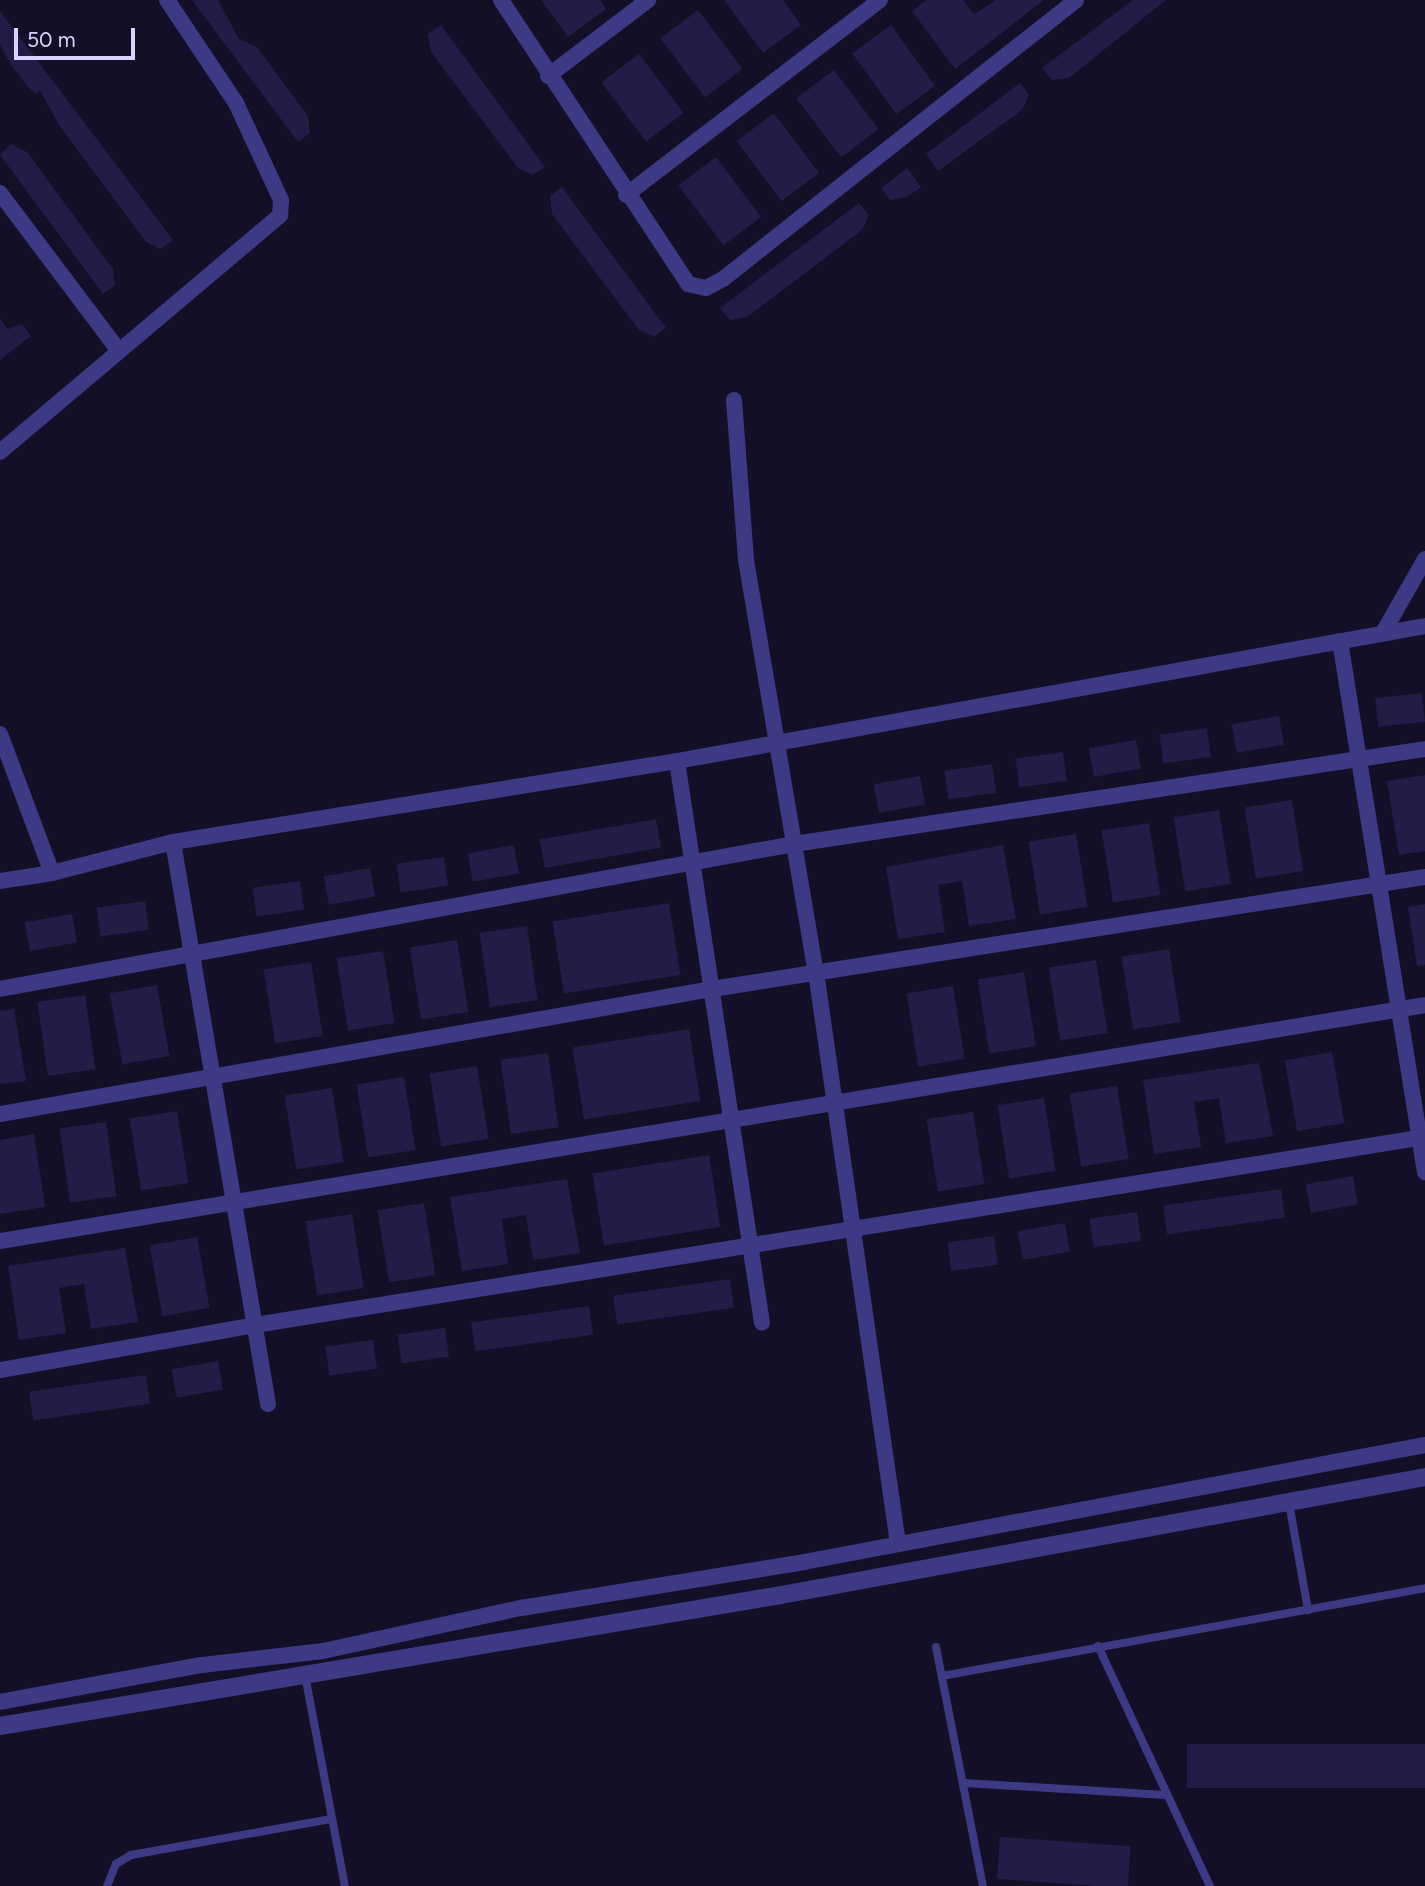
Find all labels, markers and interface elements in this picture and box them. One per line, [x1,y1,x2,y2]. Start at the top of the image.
scale bar [18,14,138,58]
text: 50 m [27,27,76,52]

